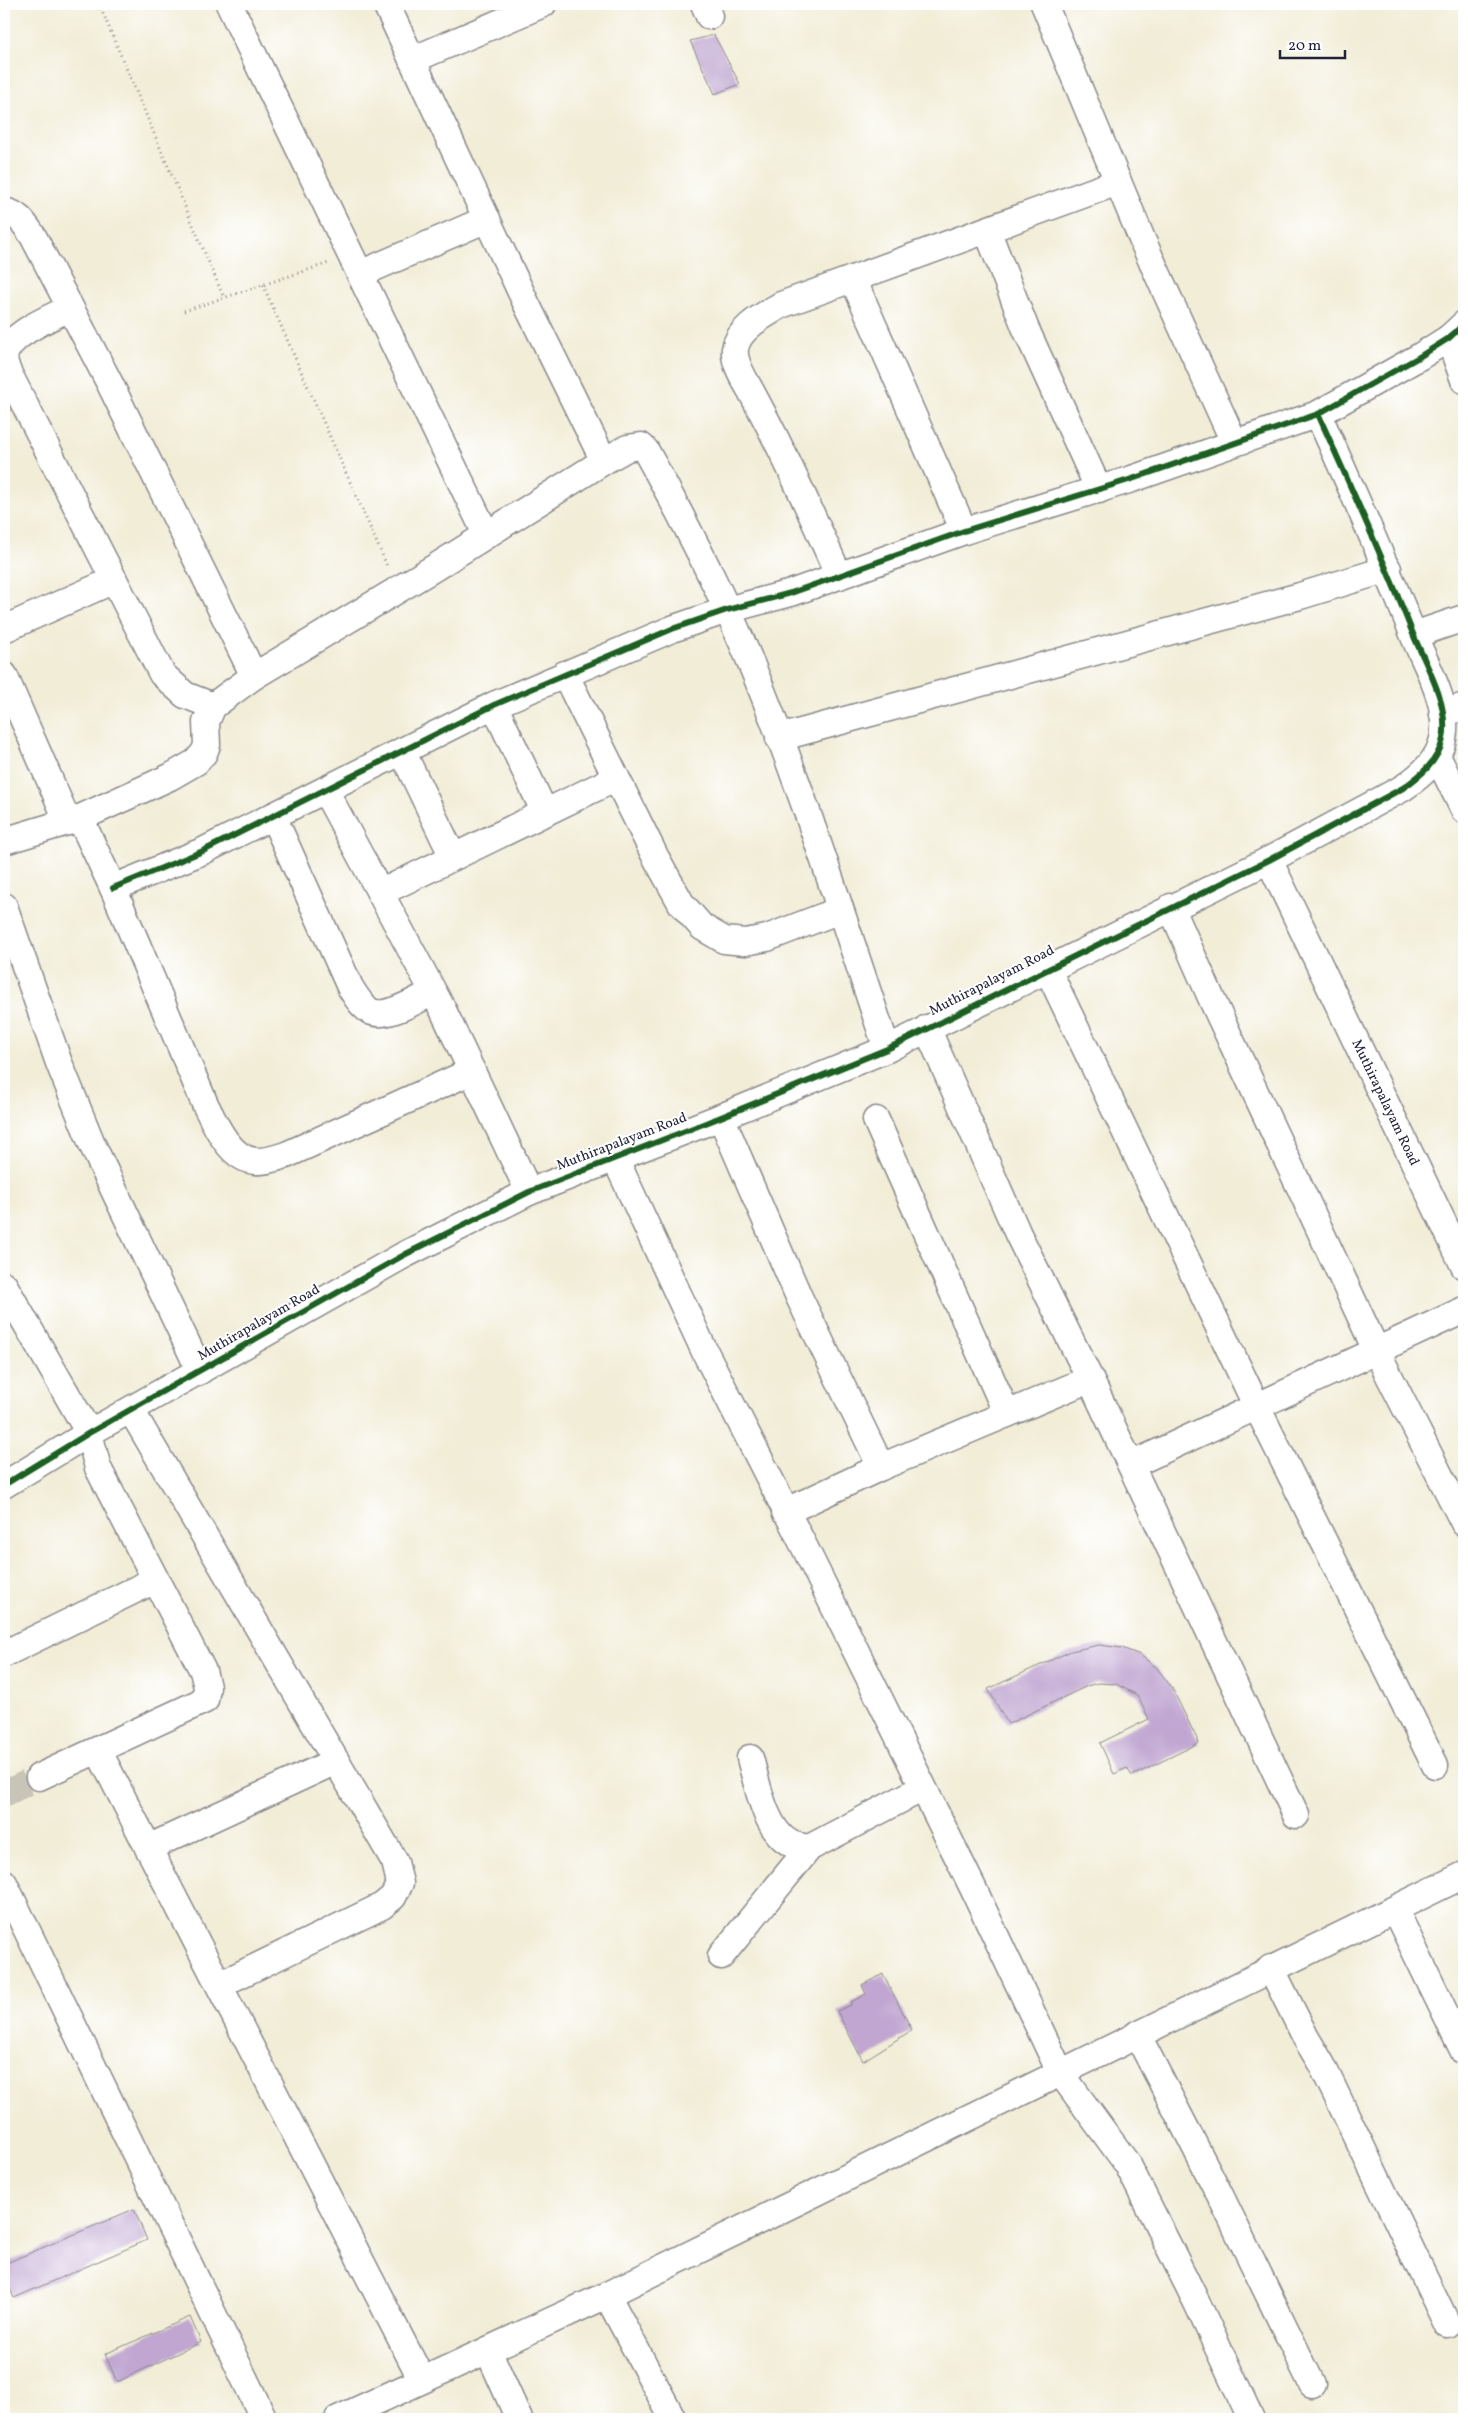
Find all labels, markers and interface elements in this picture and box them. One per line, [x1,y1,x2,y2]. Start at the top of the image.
scale bar [1280,28,1346,60]
text: 20 m [1288,36,1321,57]
street label: Muthirapalayam Road [926,941,1058,1021]
street label: Muthirapalayam Road [1347,1036,1424,1169]
street label: Muthirapalayam Road [554,1108,690,1176]
street label: Muthirapalayam Road [194,1280,324,1366]

